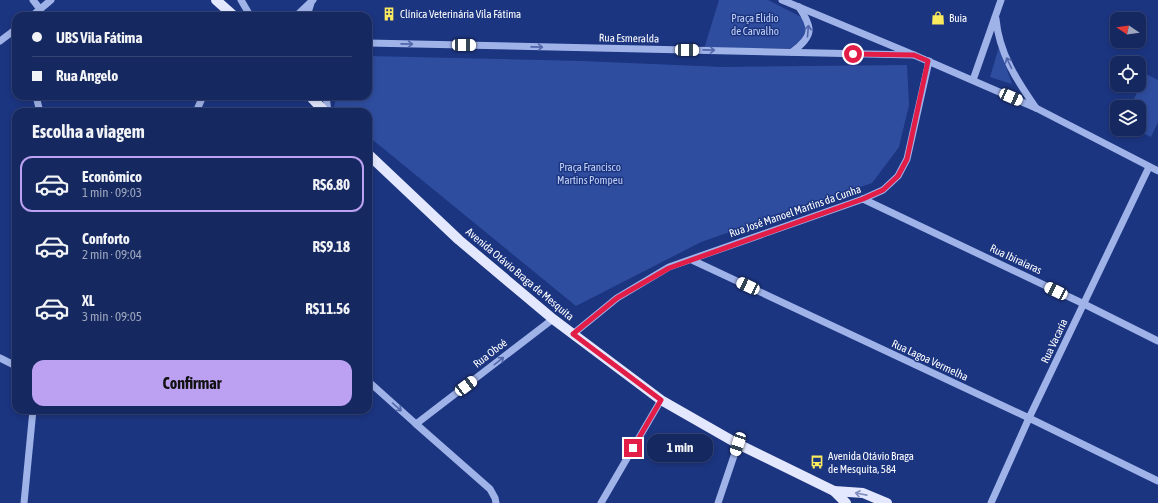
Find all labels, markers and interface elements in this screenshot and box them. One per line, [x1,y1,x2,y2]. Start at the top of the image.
building icon: Clínica Veterinária Vila Fátima [381,6,397,22]
place label: Clínica Veterinária Vila Fátima [400,8,521,20]
shop icon: Buia [930,10,946,26]
park label: Praça Elídio de Carvalho [731,12,779,37]
place label: Buia [949,12,967,24]
north arrow [1110,12,1146,48]
map controls [1110,12,1146,136]
one-way arrow [804,25,811,38]
text: UBS Vila Fátima [56,29,142,46]
street label: Rua Esmeralda [599,31,659,45]
car [452,39,476,51]
one-way arrow [400,40,413,48]
one-way arrow [530,43,543,51]
car [675,44,699,56]
route start [844,45,862,63]
one-way arrow [702,47,715,54]
button: locate [1110,56,1146,92]
one-way arrow [1005,58,1012,70]
text: Rua Angelo [56,67,118,84]
car [998,87,1024,107]
button: layers [1110,100,1146,136]
text: Escolha a viagem [32,121,145,142]
park label: Praça Francisco Martins Pompeu [557,161,623,186]
icon: car [34,166,70,202]
text: Econômico [82,168,142,185]
text: R$6.80 [312,176,350,193]
street label: Rua José Manoel Martins da Cunha [727,183,863,239]
text: 1 min · 09:03 [82,185,142,200]
street label: Avenida Otávio Braga de Mesquita [464,225,576,323]
icon: car [34,228,70,264]
text: Conforto [82,230,130,247]
text: R$9.18 [312,238,350,255]
street label: Rua Ibiraiaras [988,242,1044,276]
text: 2 min · 09:04 [82,247,142,262]
car [735,275,761,297]
car [1043,280,1069,302]
icon: car [34,290,70,326]
text: XL [82,292,95,309]
text: R$11.56 [305,300,350,317]
text: 3 min · 09:05 [82,309,142,324]
street label: Rua Vacaria [1038,317,1070,365]
street label: Rua Oboé [471,336,509,370]
street label: Rua Lagoa Vermelha [890,337,970,383]
one-way arrow [493,356,504,365]
button: Confirmar [32,360,352,406]
car [453,374,479,398]
one-way arrow [392,403,402,412]
car [729,431,747,457]
callout: 1 min [647,434,713,462]
route end [624,439,642,457]
text: 1 min [667,440,693,455]
place label: Avenida Otávio Braga de Mesquita, 584 [828,450,914,475]
bus stop icon: Avenida Otávio Braga de Mesquita, 584 [809,454,825,470]
one-way arrow [855,489,868,497]

